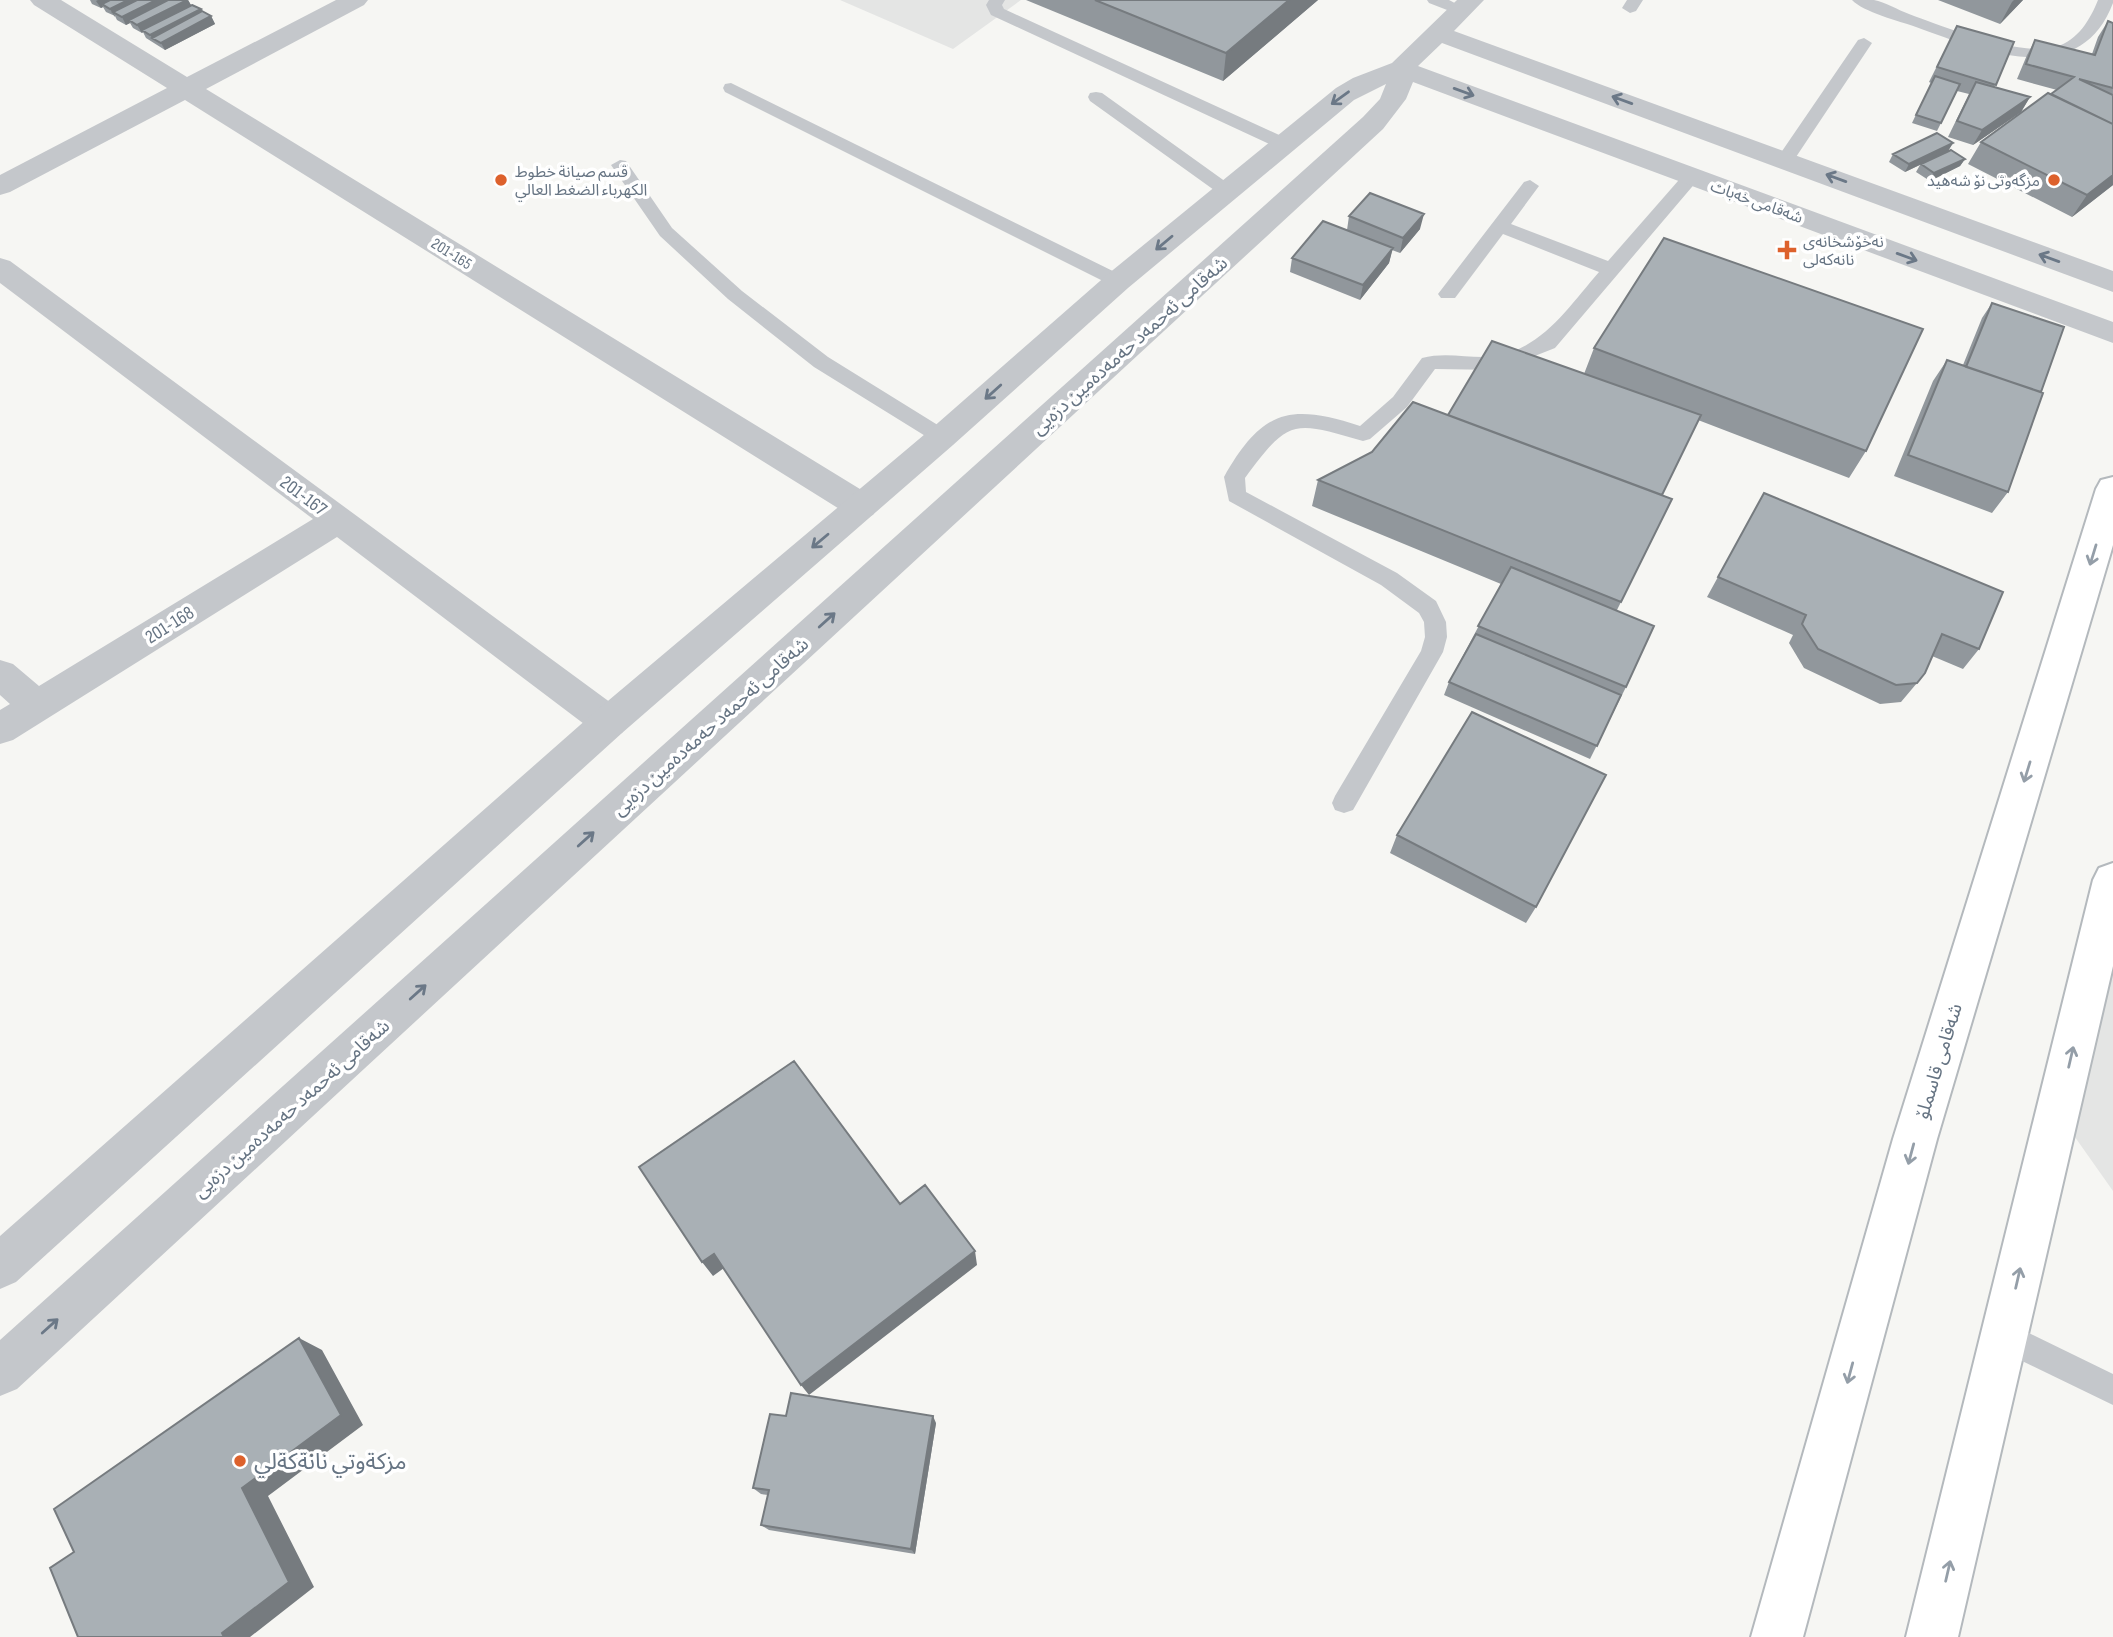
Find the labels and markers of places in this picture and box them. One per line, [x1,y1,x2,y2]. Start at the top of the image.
place label: قسم صيانة خطوط الكهرباء الضغط العالي [515,163,647,202]
marker: قسم صيانة خطوط الكهرباء الضغط العالي [493,172,509,188]
place label: مزگەوتی نۆ شەهید [1927,172,2040,191]
marker: مزگەوتی نۆ شەهید [2046,172,2062,188]
place label: نەخۆشخانەی نانەکەلی [1803,233,1884,270]
marker: نەخۆشخانەی نانەکەلی [1777,240,1797,260]
place label: مزكةوتي نانةكةلي [254,1448,406,1478]
marker: مزكةوتي نانةكةلي [232,1453,248,1469]

